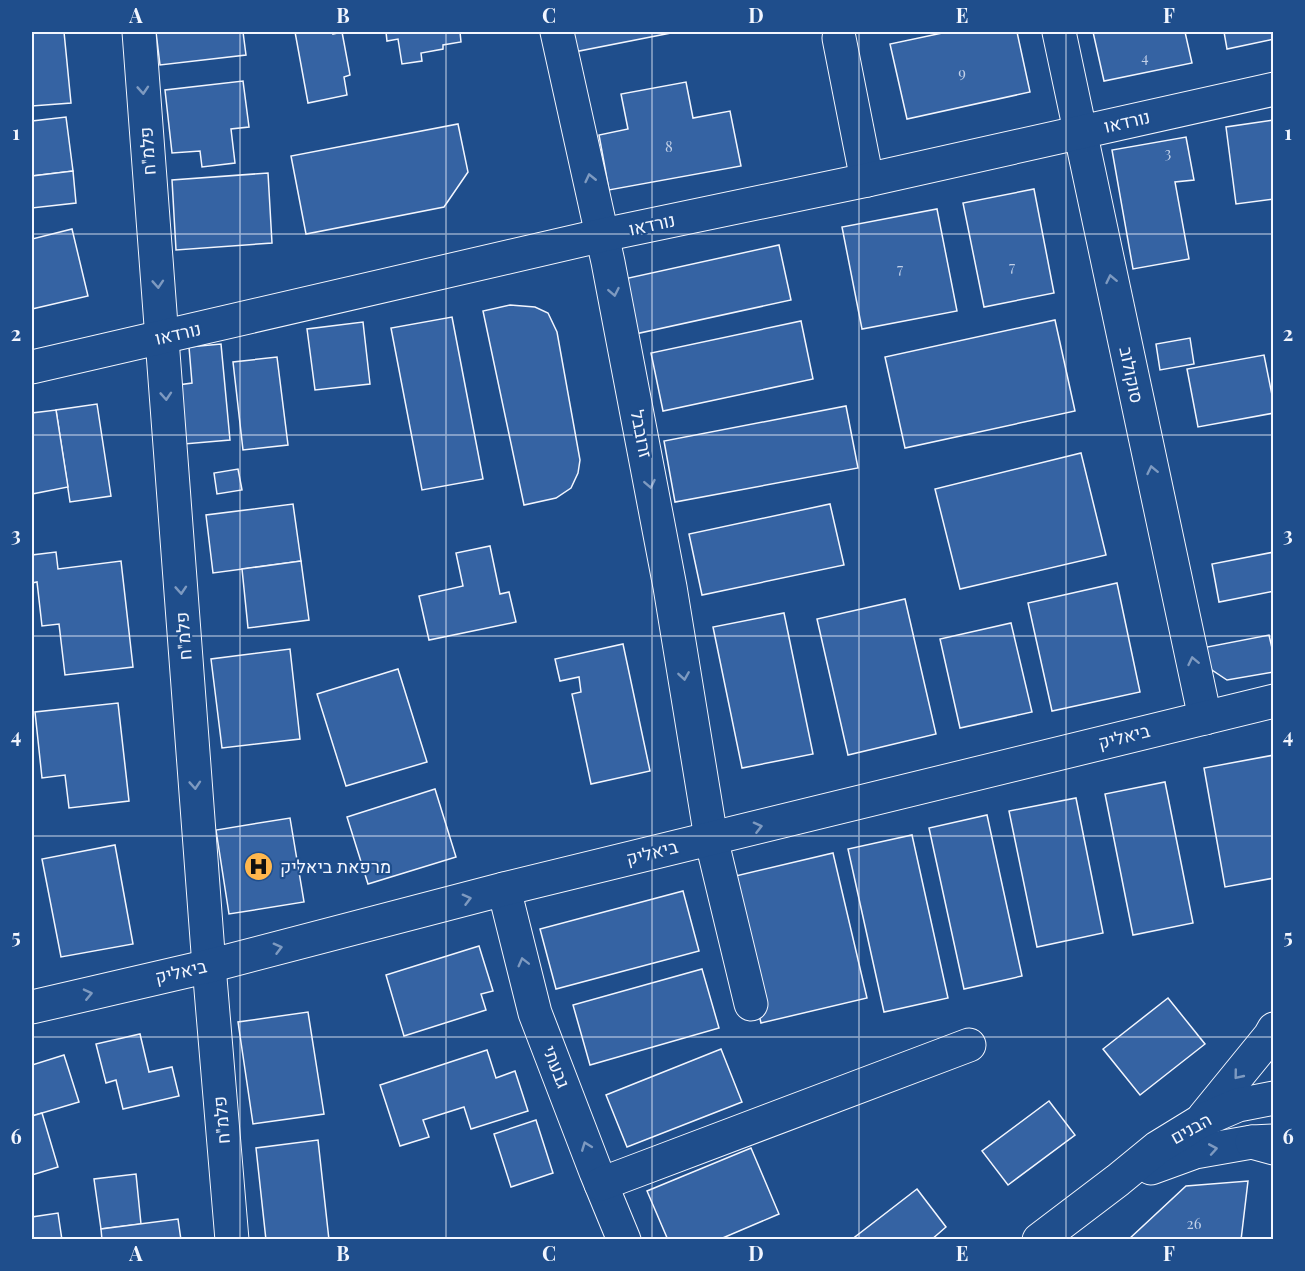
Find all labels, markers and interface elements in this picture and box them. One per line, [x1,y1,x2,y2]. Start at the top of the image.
text: A [128,1,143,28]
text: B [336,1,350,28]
text: C [542,1,556,28]
text: D [748,1,764,28]
text: E [956,1,968,28]
text: F [1163,1,1175,28]
house number: 4 [1141,47,1149,67]
house number: 9 [958,62,966,82]
one-way arrow [136,85,149,94]
street label: נורדאו [1101,104,1152,138]
text: 1 [12,118,20,145]
text: 1 [1284,118,1292,145]
street label: פלמ"ח [133,126,161,176]
house number: 8 [665,136,673,156]
house number: 3 [1165,142,1172,162]
one-way arrow [584,173,597,183]
street label: נורדאו [626,207,677,241]
house number: 7 [1009,256,1015,276]
house number: 7 [897,258,903,278]
one-way arrow [1105,274,1118,284]
one-way arrow [151,280,164,289]
one-way arrow [607,287,620,297]
street label: נורדאו [152,316,203,350]
text: 2 [11,319,21,346]
text: 2 [1283,319,1293,346]
street label: סוקולוב [1114,344,1150,405]
one-way arrow [159,391,172,400]
street label: זרובבל [626,408,658,460]
one-way arrow [1146,465,1159,475]
one-way arrow [643,478,656,488]
text: 3 [11,520,21,547]
text: 3 [1283,520,1293,547]
one-way arrow [174,586,187,595]
street label: פלמ"ח [169,611,197,661]
one-way arrow [1187,656,1200,666]
one-way arrow [678,671,690,680]
street label: ביאליק [1095,718,1153,754]
text: 4 [11,721,21,748]
text: 4 [1283,721,1293,748]
one-way arrow [188,780,201,789]
one-way arrow [753,821,763,834]
street label: ביאליק [623,834,681,870]
hospital icon: מרפאת ביאליק [243,851,275,883]
place label: מרפאת ביאליק [280,854,391,878]
one-way arrow [461,894,472,906]
text: 5 [11,922,21,949]
text: 5 [1283,922,1293,949]
one-way arrow [272,943,283,955]
street label: ביאליק [153,953,209,989]
one-way arrow [517,957,530,967]
one-way arrow [83,988,93,1001]
street label: גבעתי [538,1042,576,1091]
one-way arrow [1235,1068,1246,1079]
street label: פלמ"ח [207,1095,235,1145]
street label: הבנים [1166,1107,1215,1149]
text: 6 [10,1122,22,1149]
text: 6 [1282,1122,1294,1149]
one-way arrow [581,1142,593,1153]
one-way arrow [1208,1143,1218,1156]
house number: 26 [1187,1213,1202,1233]
text: A [128,1239,143,1266]
text: B [336,1239,350,1266]
text: C [542,1239,556,1266]
text: D [748,1239,764,1266]
text: E [956,1239,968,1266]
text: F [1163,1239,1175,1266]

